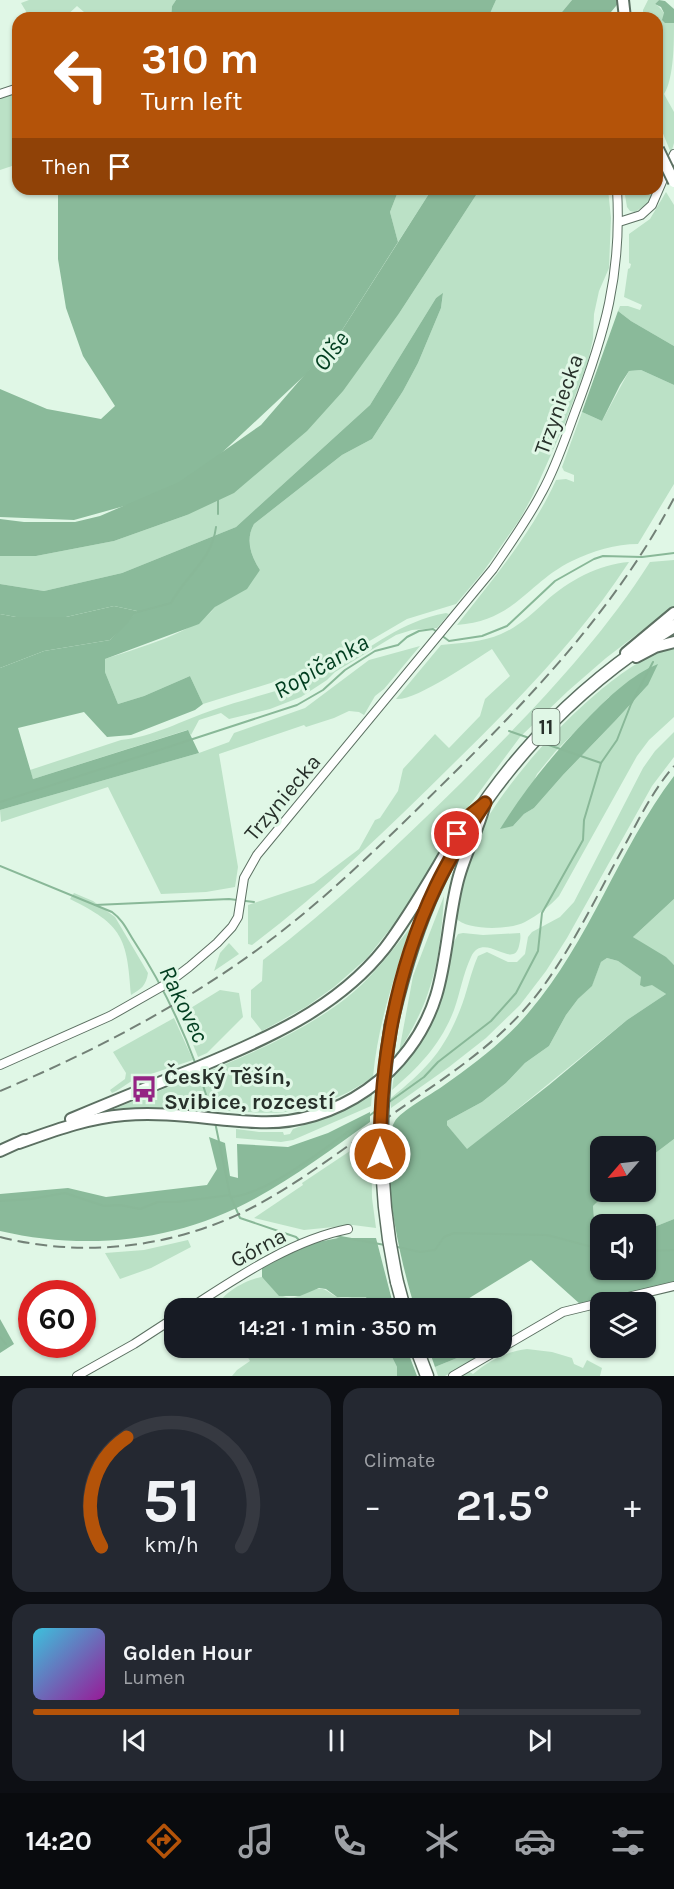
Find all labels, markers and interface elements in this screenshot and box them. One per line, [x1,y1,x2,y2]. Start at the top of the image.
text: 310 m [141,34,259,84]
icon: left [42,36,120,114]
text: Turn left [141,85,242,117]
icon: arrive [103,150,136,183]
text: Then [42,154,91,180]
water label: Olše [307,326,355,376]
street label: Trzyniecka [529,351,589,458]
water label: Ropičanka [269,628,373,704]
road number: 11 [532,709,560,745]
street label: Trzyniecka [239,749,326,846]
pin [431,808,482,859]
icon: arrive [440,817,473,850]
water label: Rakovec [153,961,215,1047]
place label: Český Těšín, Svibice, rozcestí [164,1063,335,1115]
bus stop icon: Český Těšín, Svibice, rozcestí [129,1074,159,1104]
position arrow [348,1122,412,1186]
north arrow [590,1136,656,1202]
map controls [590,1136,656,1358]
button: sound [590,1214,656,1280]
street label: Górna [226,1222,291,1273]
speed limit sign: 60 [18,1280,96,1358]
button: layers [590,1292,656,1358]
text: 14:21 · 1 min · 350 m [239,1315,437,1341]
text: Climate [364,1449,435,1472]
text: 51 [142,1464,201,1537]
text: 21.5° [455,1479,550,1531]
text: − [364,1487,381,1525]
text: + [624,1487,641,1525]
text: km/h [144,1532,199,1557]
text: Golden Hour [123,1640,252,1666]
text: Lumen [123,1666,186,1689]
icon: previous [118,1724,151,1757]
icon: pause [320,1724,353,1757]
icon: next [523,1724,556,1757]
icon: directions [143,1820,185,1862]
icon: music [235,1820,277,1862]
icon: phone [328,1820,370,1862]
icon: climate [421,1820,463,1862]
icon: car [514,1820,556,1862]
icon: filters [607,1820,649,1862]
text: 14:20 [25,1825,92,1857]

